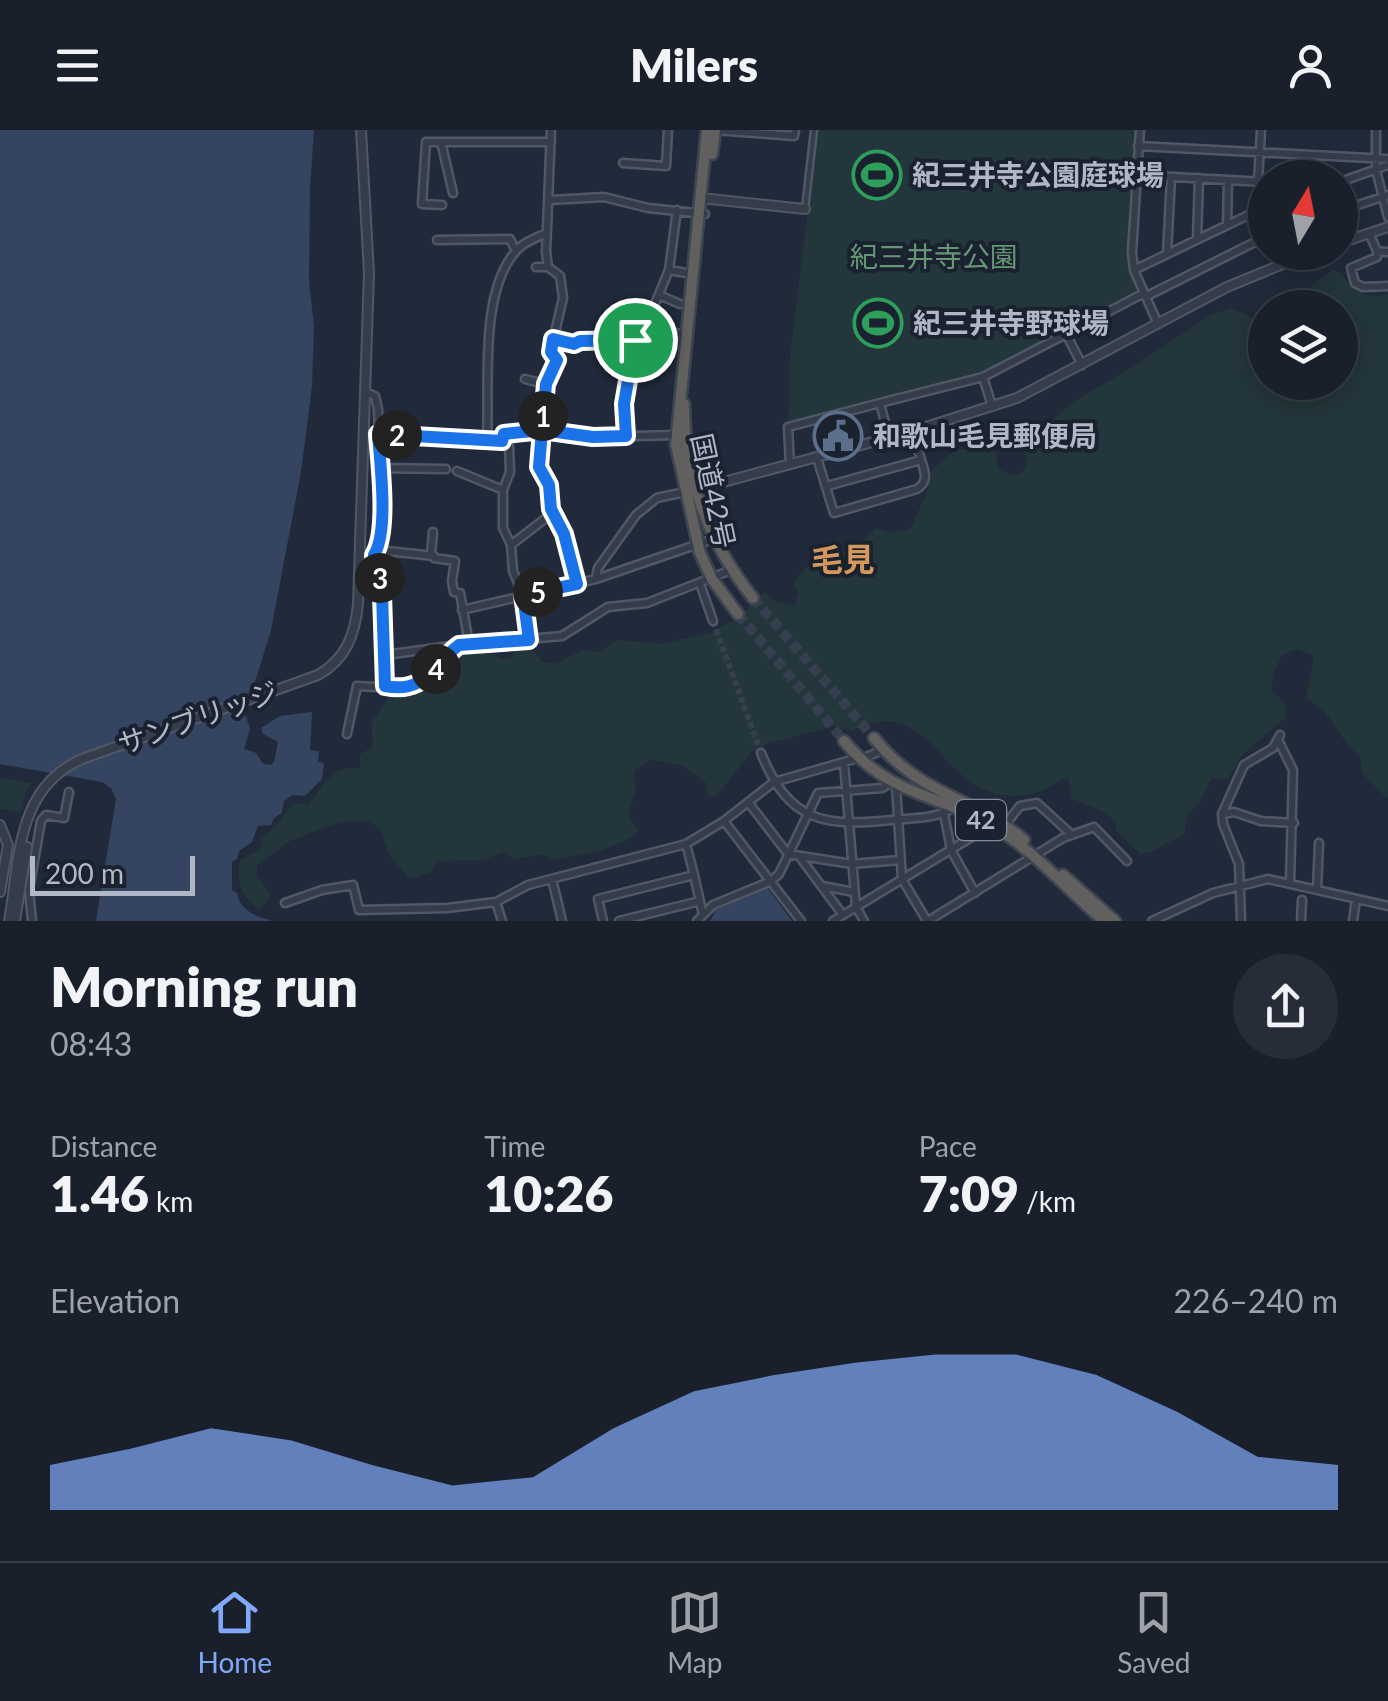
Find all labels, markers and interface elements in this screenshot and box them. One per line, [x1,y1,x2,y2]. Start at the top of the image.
icon: menu [50,38,105,93]
text: Milers [630,38,758,92]
icon: person [1283,38,1338,93]
sports icon: 紀三井寺公園庭球場 [851,149,903,201]
place label: 紀三井寺公園庭球場 [912,157,1164,191]
north arrow [1248,160,1358,270]
map controls [1248,160,1358,400]
park label: 紀三井寺公園 [850,239,1018,273]
button: layers [1248,290,1358,400]
sports icon: 紀三井寺野球場 [852,297,904,349]
pin [593,298,678,383]
place label: 紀三井寺野球場 [913,305,1109,339]
icon: arrive [608,313,663,368]
pin: 1 [518,391,568,441]
text: 1 [535,399,551,433]
pin: 2 [372,410,422,460]
public building icon: 和歌山毛見郵便局 [812,410,864,462]
text: 2 [389,418,405,452]
place label: 和歌山毛見郵便局 [873,418,1097,452]
street label: 国道42号 [685,430,743,551]
district label: 毛見 [811,539,875,578]
pin: 3 [355,553,405,603]
text: 3 [372,561,388,595]
pin: 5 [513,567,563,617]
text: 5 [530,575,546,609]
pin: 4 [411,644,461,694]
text: 4 [428,652,444,686]
street label: サンブリッジ [113,674,282,760]
road number: 42 [956,800,1006,840]
scale bar [30,851,195,896]
text: 200 m [45,856,124,890]
text: Morning run [50,953,358,1019]
button: share [1233,954,1338,1059]
text: 08:43 [50,1024,132,1063]
text: Distance [50,1129,157,1163]
text: Time [484,1129,545,1163]
text: Pace [919,1129,977,1163]
text: 1.46 [50,1163,149,1223]
text: 10:26 [484,1163,614,1223]
text: 7:09 [919,1163,1019,1223]
text: km [149,1184,193,1218]
text: /km [1019,1184,1076,1218]
text: Elevation [50,1281,180,1320]
text: 226–240 m [1174,1281,1338,1320]
tab: Home [198,1585,272,1679]
tab: Map [667,1585,722,1679]
tab: Saved [1117,1585,1190,1679]

